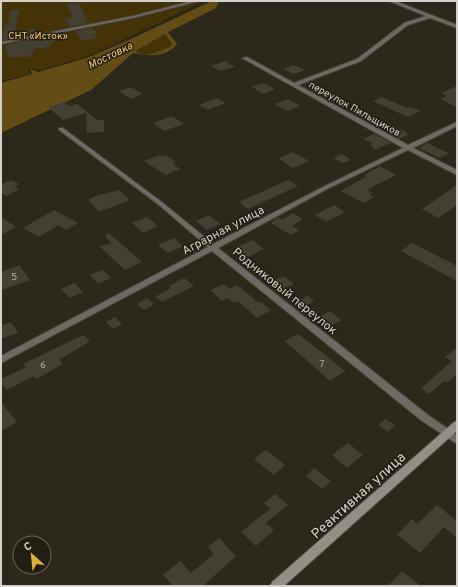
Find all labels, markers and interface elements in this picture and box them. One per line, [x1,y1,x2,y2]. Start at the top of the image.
park label: СНТ «Исток» [8,30,68,43]
water label: Мостовка [86,39,135,73]
street label: переулок Пильщиков [306,79,402,140]
street label: Аграрная улица [180,202,267,259]
street label: Родниковый переулок [229,245,340,339]
house number: 5 [11,271,17,284]
house number: 7 [319,358,325,371]
house number: 6 [40,359,46,372]
street label: Реактивная улица [308,449,410,543]
north arrow [12,535,52,575]
text: С [22,539,34,555]

